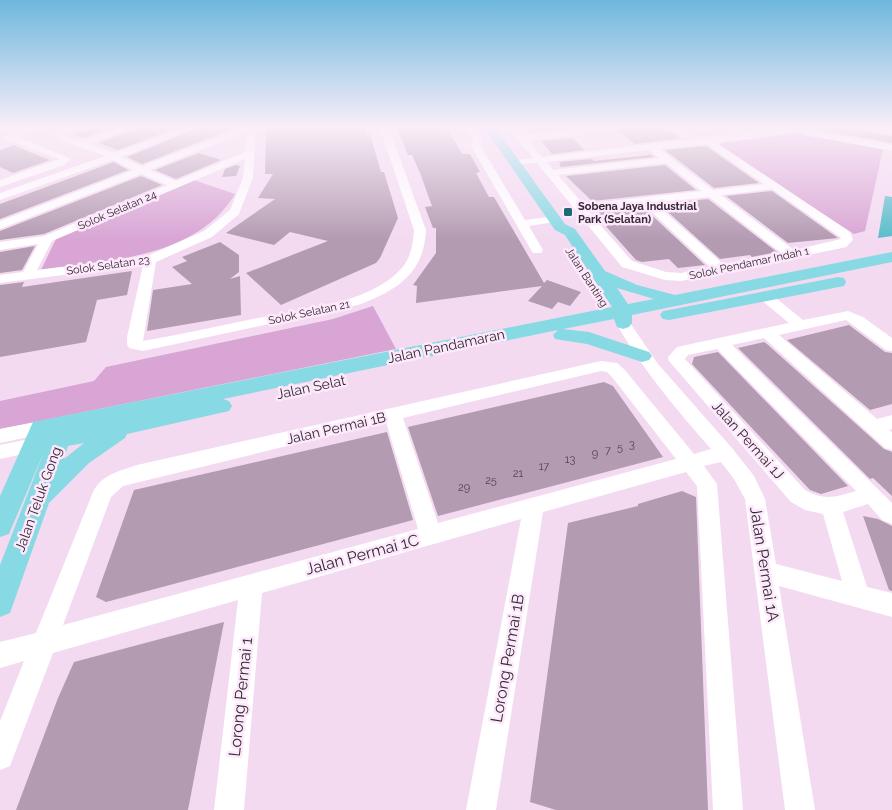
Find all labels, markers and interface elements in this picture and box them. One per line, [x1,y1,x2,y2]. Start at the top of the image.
street label: Solok Selatan 24 [76,188,158,233]
place label: Sobena Jaya Industrial Park (Selatan) [578,200,697,226]
marker: Sobena Jaya Industrial Park (Selatan) [562,206,574,218]
street label: Solok Pendamar Indah 1 [688,244,811,283]
street label: Jalan Banting [563,245,611,309]
street label: Solok Selatan 23 [66,253,151,278]
street label: Solok Selatan 21 [267,297,351,327]
street label: Jalan Pandamaran [386,326,506,366]
street label: Jalan Selat [275,372,347,402]
street label: Jalan Permai 1J [709,398,787,482]
street label: Jalan Permai 1B [285,409,387,447]
house number: 3 [629,438,635,451]
house number: 5 [617,441,623,454]
street label: Jalan Teluk Gong [12,444,64,554]
house number: 7 [605,444,611,457]
house number: 9 [592,447,598,460]
house number: 13 [565,453,575,466]
house number: 17 [539,460,549,473]
house number: 21 [513,467,524,480]
house number: 25 [485,474,497,487]
house number: 29 [458,481,470,494]
street label: Jalan Permai 1A [746,505,783,623]
street label: Jalan Permai 1C [303,530,421,579]
street label: Lorong Permai 1B [487,592,528,724]
street label: Lorong Permai 1 [225,636,256,757]

